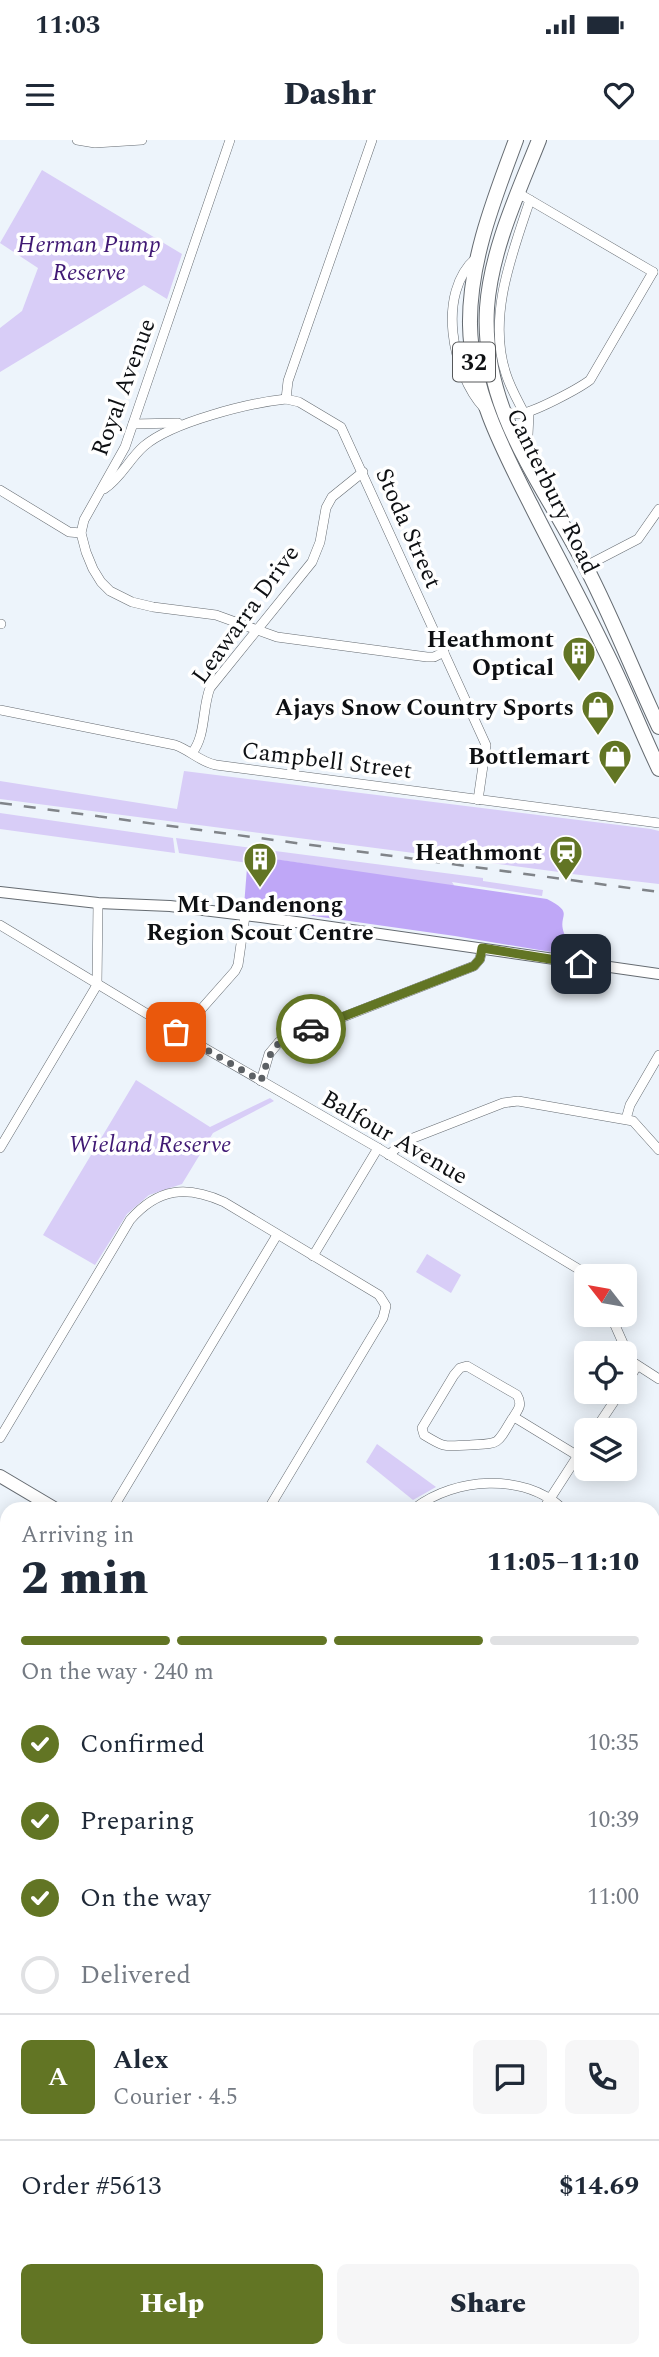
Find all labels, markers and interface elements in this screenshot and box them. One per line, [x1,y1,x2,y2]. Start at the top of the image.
text: 11:03 [35,5,100,45]
text: Dashr [283,70,376,119]
icon: menu [21,76,59,114]
icon: heart [600,76,638,114]
park label: Herman Pump Reserve [17,227,161,291]
street label: Royal Avenue [82,313,166,461]
road number: 32 [453,342,495,382]
street label: Canterbury Road [496,402,608,581]
street label: Stoda Street [365,462,451,595]
street label: Leawarra Drive [183,538,309,692]
place label: Heathmont Optical [427,622,554,686]
building icon: Heathmont Optical [560,634,598,683]
shop icon: Ajays Snow Country Sports [579,688,617,737]
place label: Ajays Snow Country Sports [275,690,574,726]
street label: Campbell Street [240,733,414,789]
shop icon: Bottlemart [596,737,634,786]
place label: Bottlemart [468,739,590,775]
station icon: Heathmont [547,833,585,882]
place label: Heathmont [415,835,542,871]
building icon: Mt Dandenong Region Scout Centre [241,840,279,889]
place label: Mt Dandenong Region Scout Centre [146,887,374,951]
pin [551,934,611,994]
icon: home [562,945,600,983]
courier [276,994,346,1064]
pin [146,1002,206,1062]
icon: car [292,1010,330,1048]
icon: bag [157,1013,195,1051]
street label: Balfour Avenue [315,1081,474,1194]
park label: Wieland Reserve [69,1127,231,1163]
north arrow [574,1264,637,1326]
map controls [574,1264,637,1481]
button: locate [574,1341,637,1404]
button: layers [574,1418,637,1481]
text: Arriving in [21,1518,134,1553]
text: 11:05–11:10 [487,1542,639,1582]
text: 2 min [21,1544,148,1614]
text: On the way · 240 m [21,1655,214,1690]
text: Confirmed [80,1724,205,1764]
icon: check [21,1725,59,1763]
text: 10:35 [587,1726,639,1761]
text: Preparing [80,1801,194,1841]
icon: check [21,1802,59,1840]
text: 10:39 [587,1803,639,1838]
text: On the way [80,1878,211,1918]
icon: check [21,1879,59,1917]
text: 11:00 [587,1880,639,1915]
text: Delivered [80,1955,191,1995]
text: Alex [113,2040,168,2080]
button: chat [473,2040,547,2114]
button: phone [565,2040,639,2114]
text: A [48,2057,68,2097]
text: Courier · 4.5 [113,2080,238,2115]
text: Order #5613 [21,2166,161,2206]
text: $14.69 [559,2166,639,2206]
button: Help [21,2264,323,2344]
button: Share [337,2264,639,2344]

